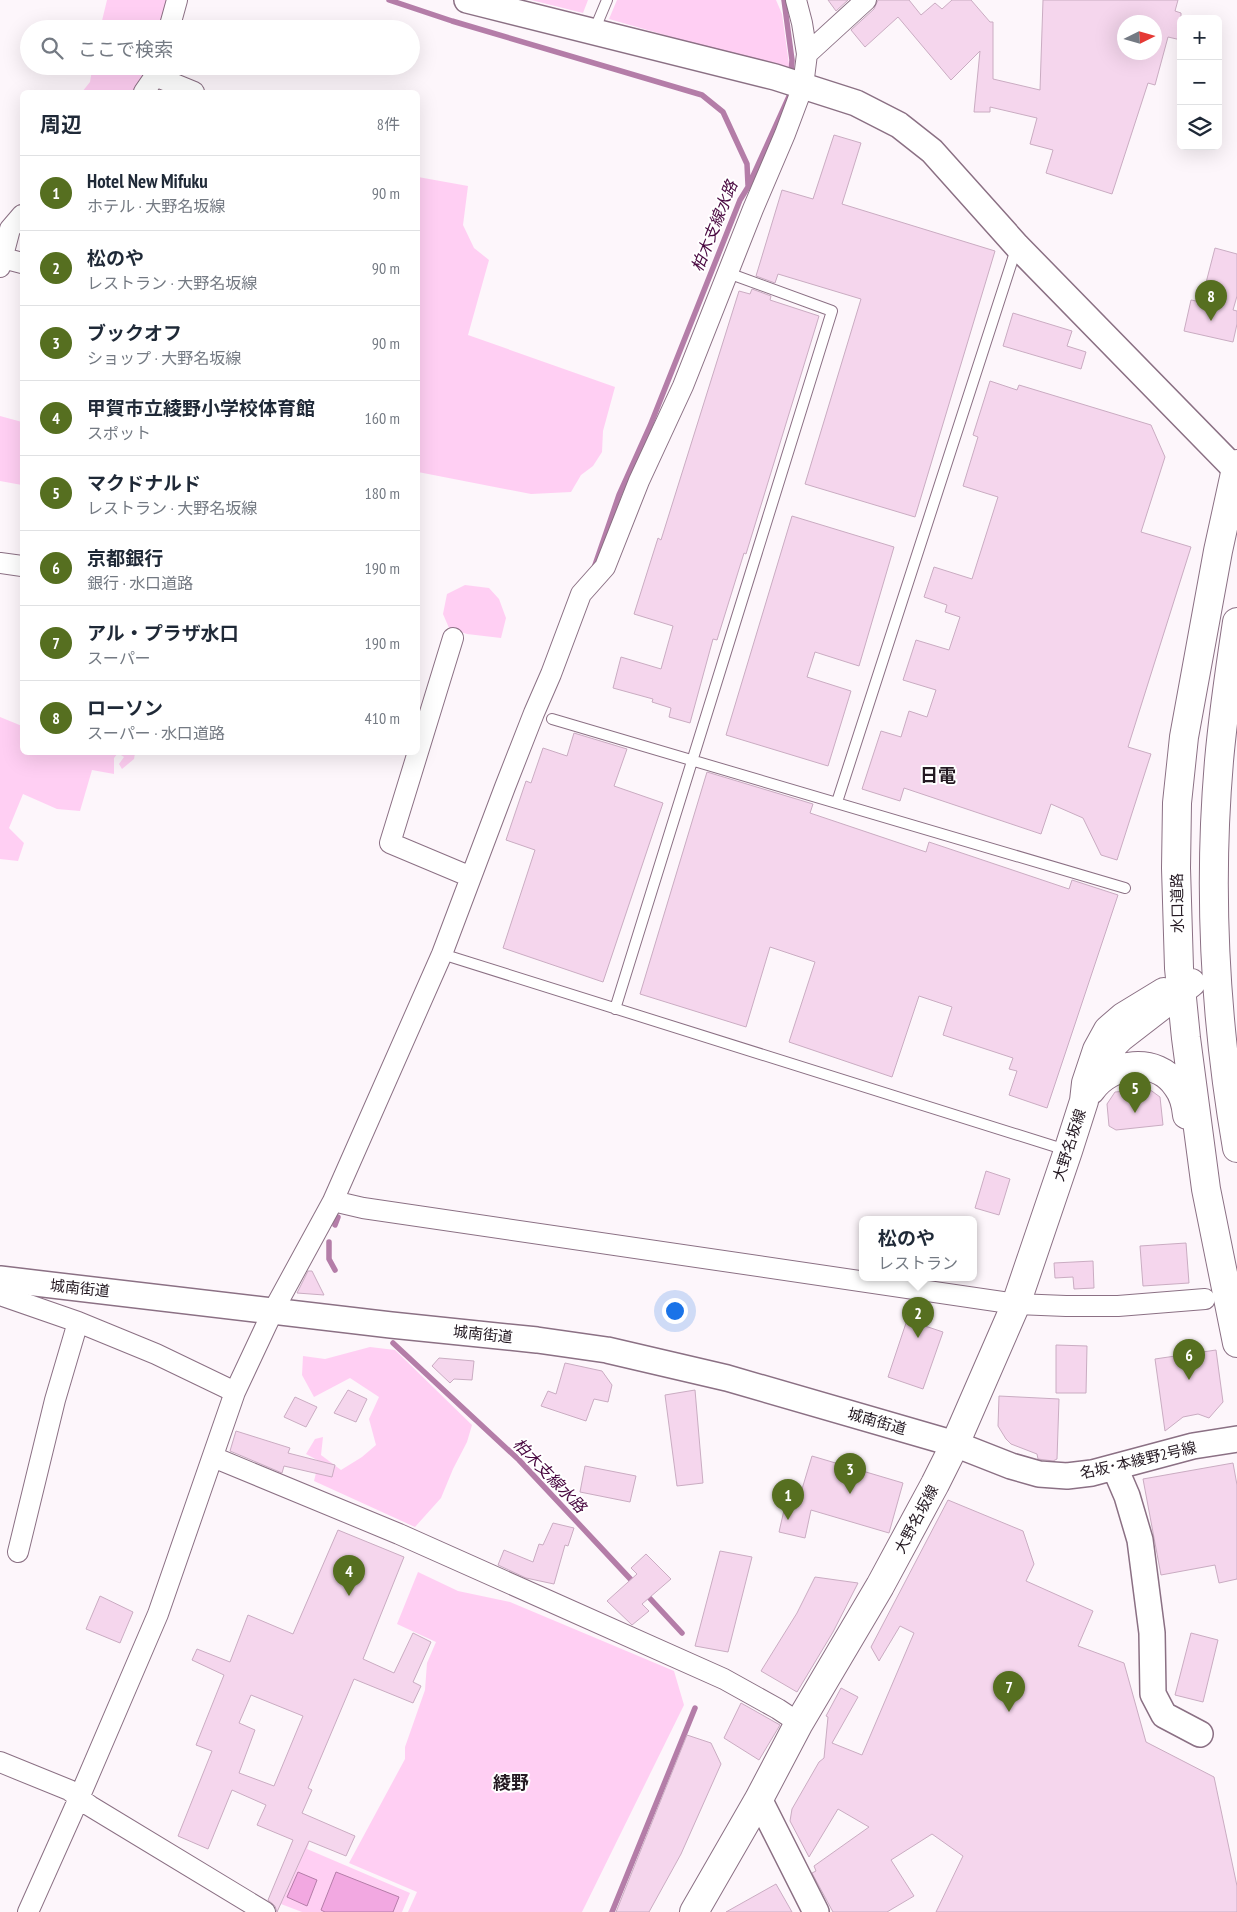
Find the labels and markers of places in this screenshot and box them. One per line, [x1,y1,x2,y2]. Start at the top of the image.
pin: 8 [1195,280,1227,321]
pin: 5 [1119,1072,1151,1113]
pin: 2 [902,1297,934,1338]
pin: 6 [1173,1339,1205,1380]
pin: 3 [834,1453,866,1494]
pin: 1 [772,1479,804,1520]
pin: 4 [333,1555,365,1596]
pin: 7 [993,1671,1025,1712]

